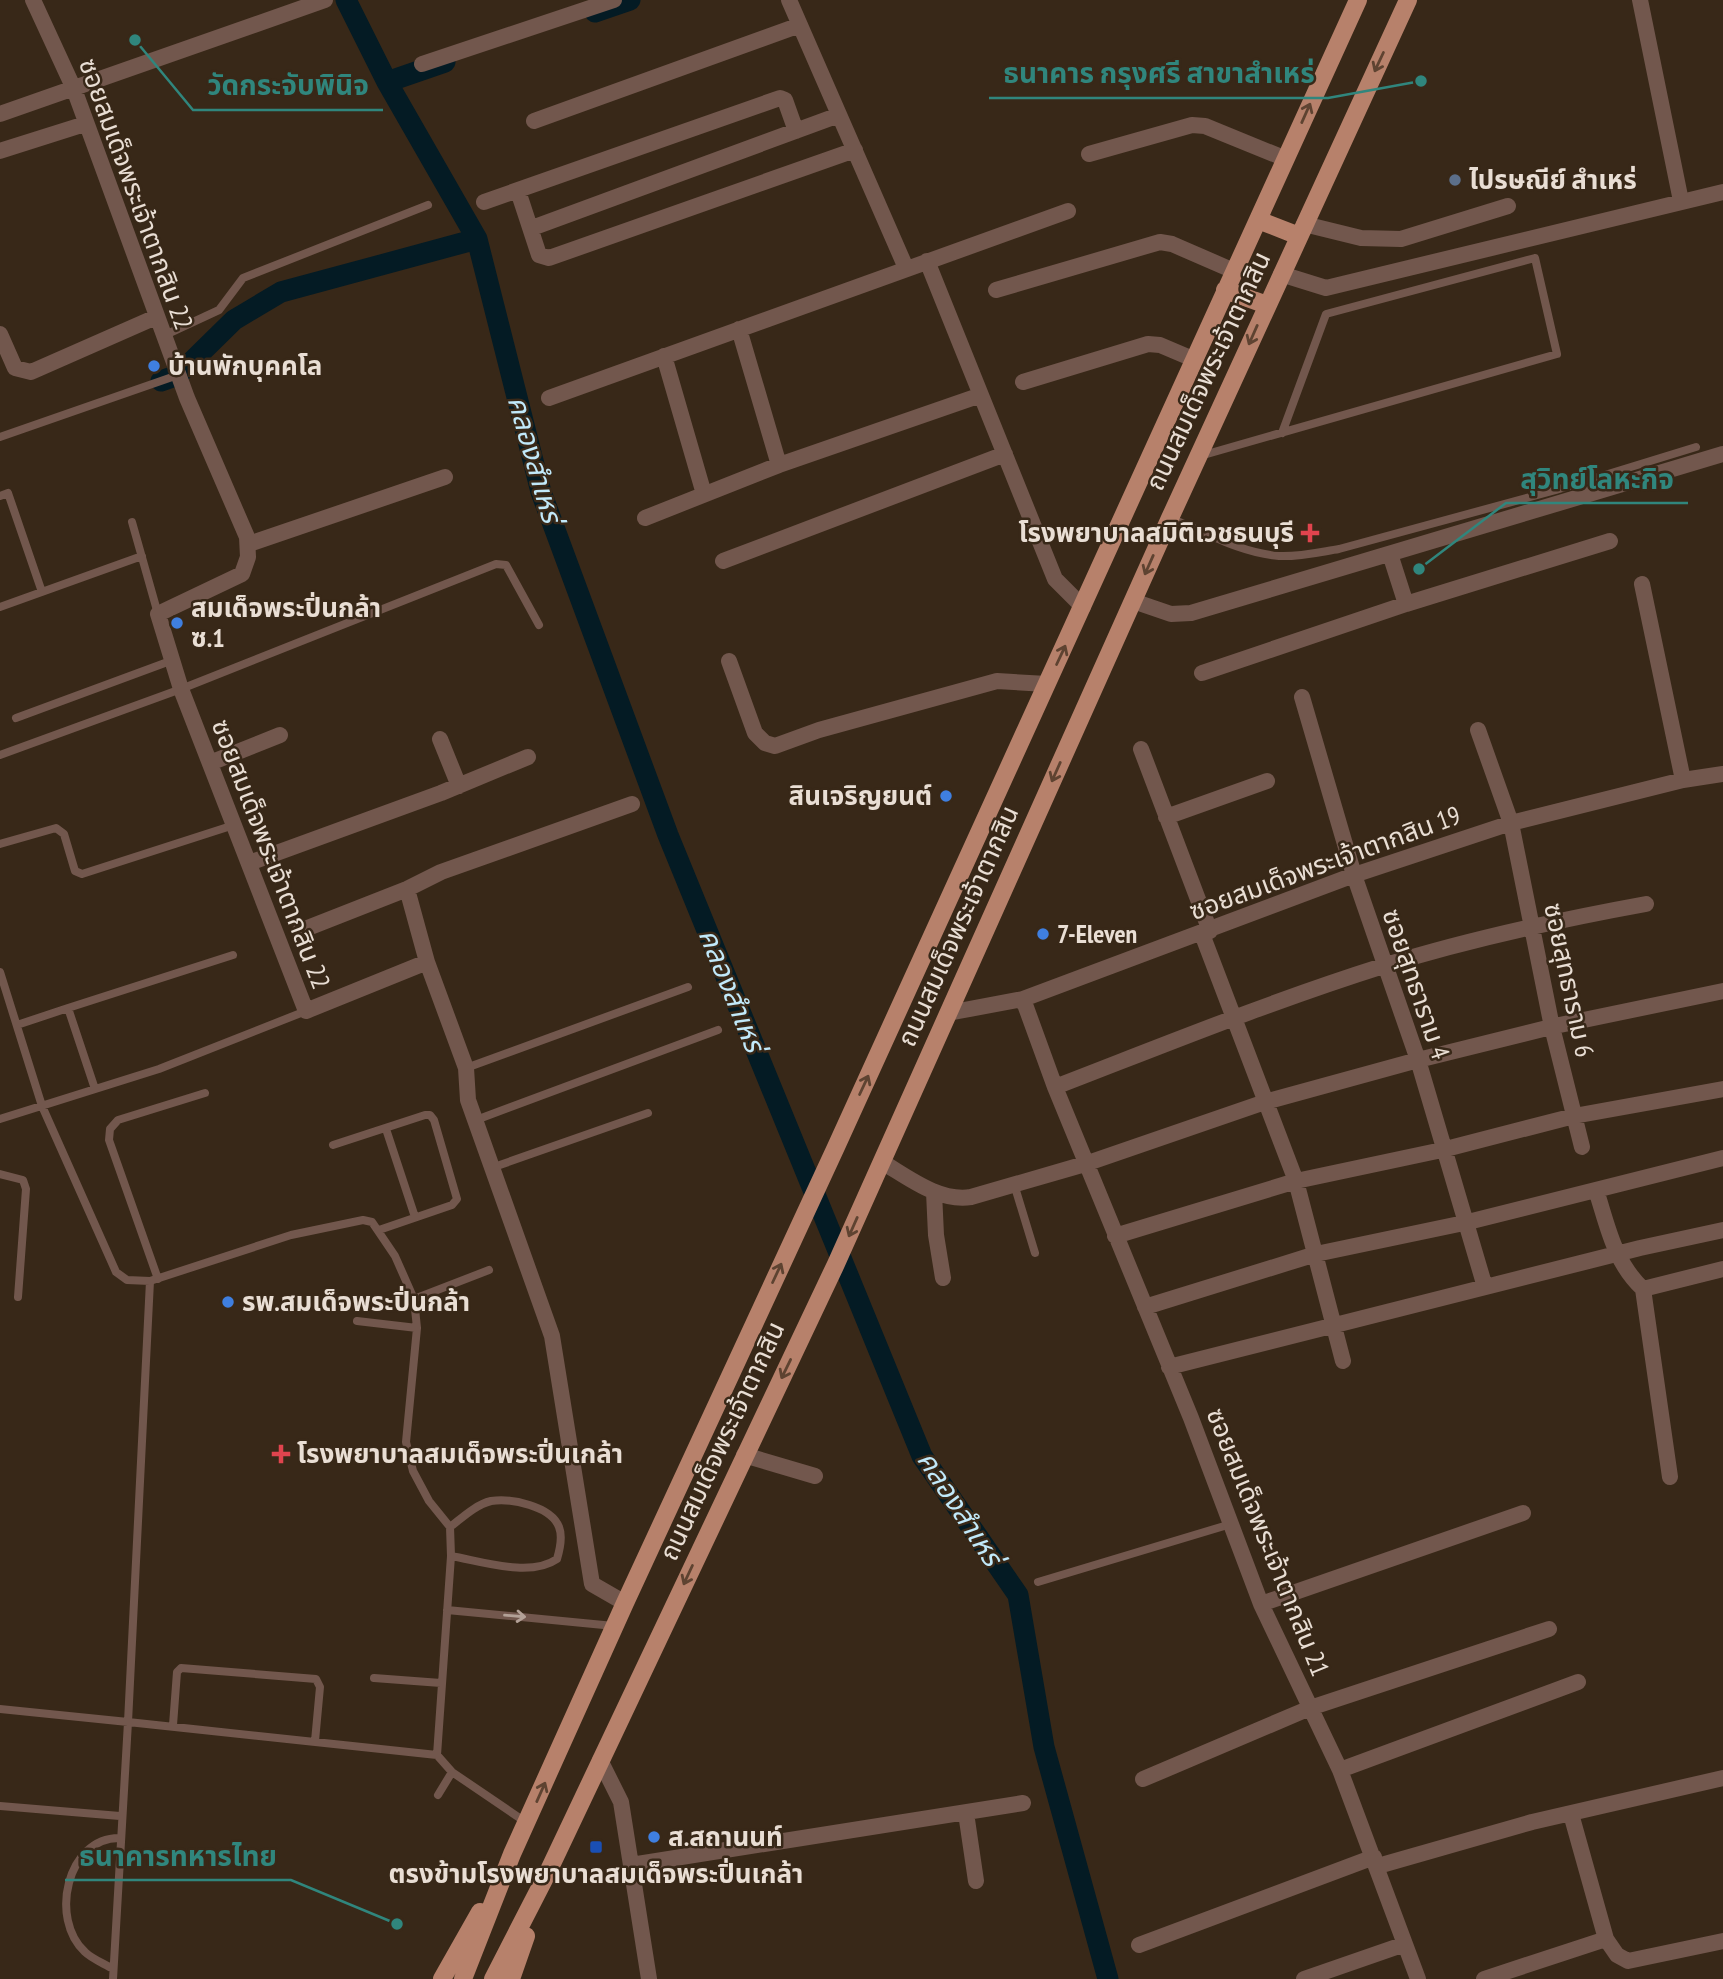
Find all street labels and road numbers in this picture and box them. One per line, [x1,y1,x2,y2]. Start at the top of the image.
street label: ซอยสมเด็จพระเจ้าตากสิน 22 [72,54,201,334]
street label: ถนนสมเด็จพระเจ้าตากสิน [1138,246,1277,496]
street label: ซอยสมเด็จพระเจ้าตากสิน 22 [205,714,338,993]
street label: ซอยสมเด็จพระเจ้าตากสิน 19 [1185,798,1465,927]
street label: ถนนสมเด็จพระเจ้าตากสิน [890,800,1025,1051]
street label: ซอยสุทธาราม 6 [1537,900,1602,1060]
street label: ซอยสุทธาราม 4 [1375,904,1458,1064]
street label: ถนนสมเด็จพระเจ้าตากสิน [652,1316,791,1566]
street label: ซอยสมเด็จพระเจ้าตากสิน 21 [1200,1403,1337,1681]

